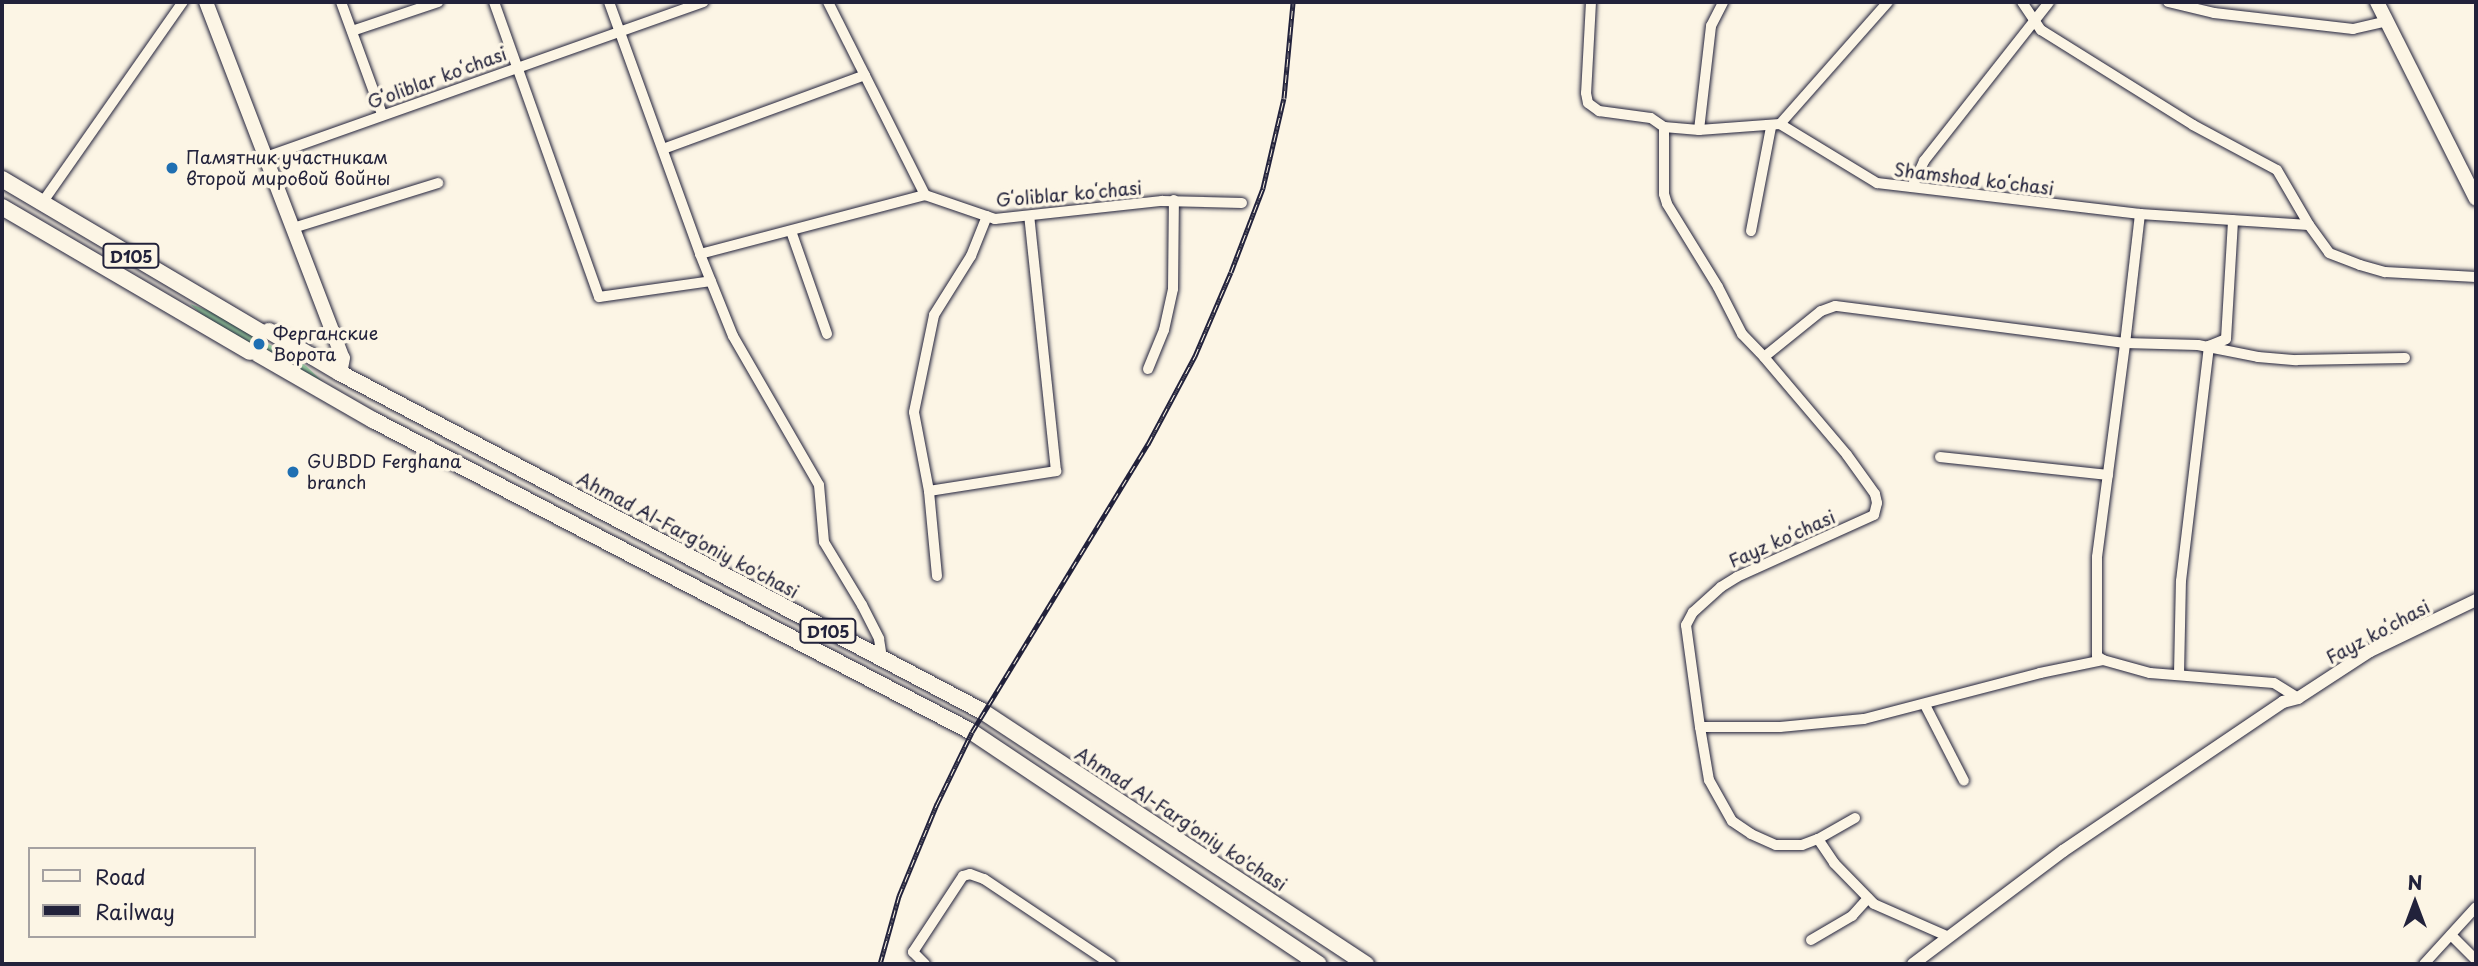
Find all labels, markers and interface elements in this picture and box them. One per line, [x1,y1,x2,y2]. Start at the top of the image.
street label: Gʻoliblar koʻchasi [364,43,510,113]
place label: Памятник участникам второй мировой войны [186,147,392,190]
street label: Shamshod koʻchasi [1893,158,2055,200]
marker: Памятник участникам второй мировой войны [164,160,180,176]
street label: Gʻoliblar koʻchasi [995,177,1143,211]
road number: D105 [101,244,161,268]
place label: Ферганские Ворота [273,323,378,366]
marker: Ферганские Ворота [251,336,267,352]
place label: GUBDD Ferghana branch [307,451,462,494]
marker: GUBDD Ferghana branch [285,464,301,480]
street label: Ahmad Al-Farg'oniy ko'chasi [573,467,803,603]
street label: Fayz koʻchasi [1725,506,1839,572]
street label: Fayz koʻchasi [2322,596,2434,668]
road number: D105 [798,618,858,644]
street label: Ahmad Al-Farg'oniy ko'chasi [1071,742,1291,896]
legend [28,847,256,938]
text: Road [95,860,146,892]
north arrow [2380,868,2450,938]
text: N [2407,868,2423,896]
text: Railway [95,895,175,927]

